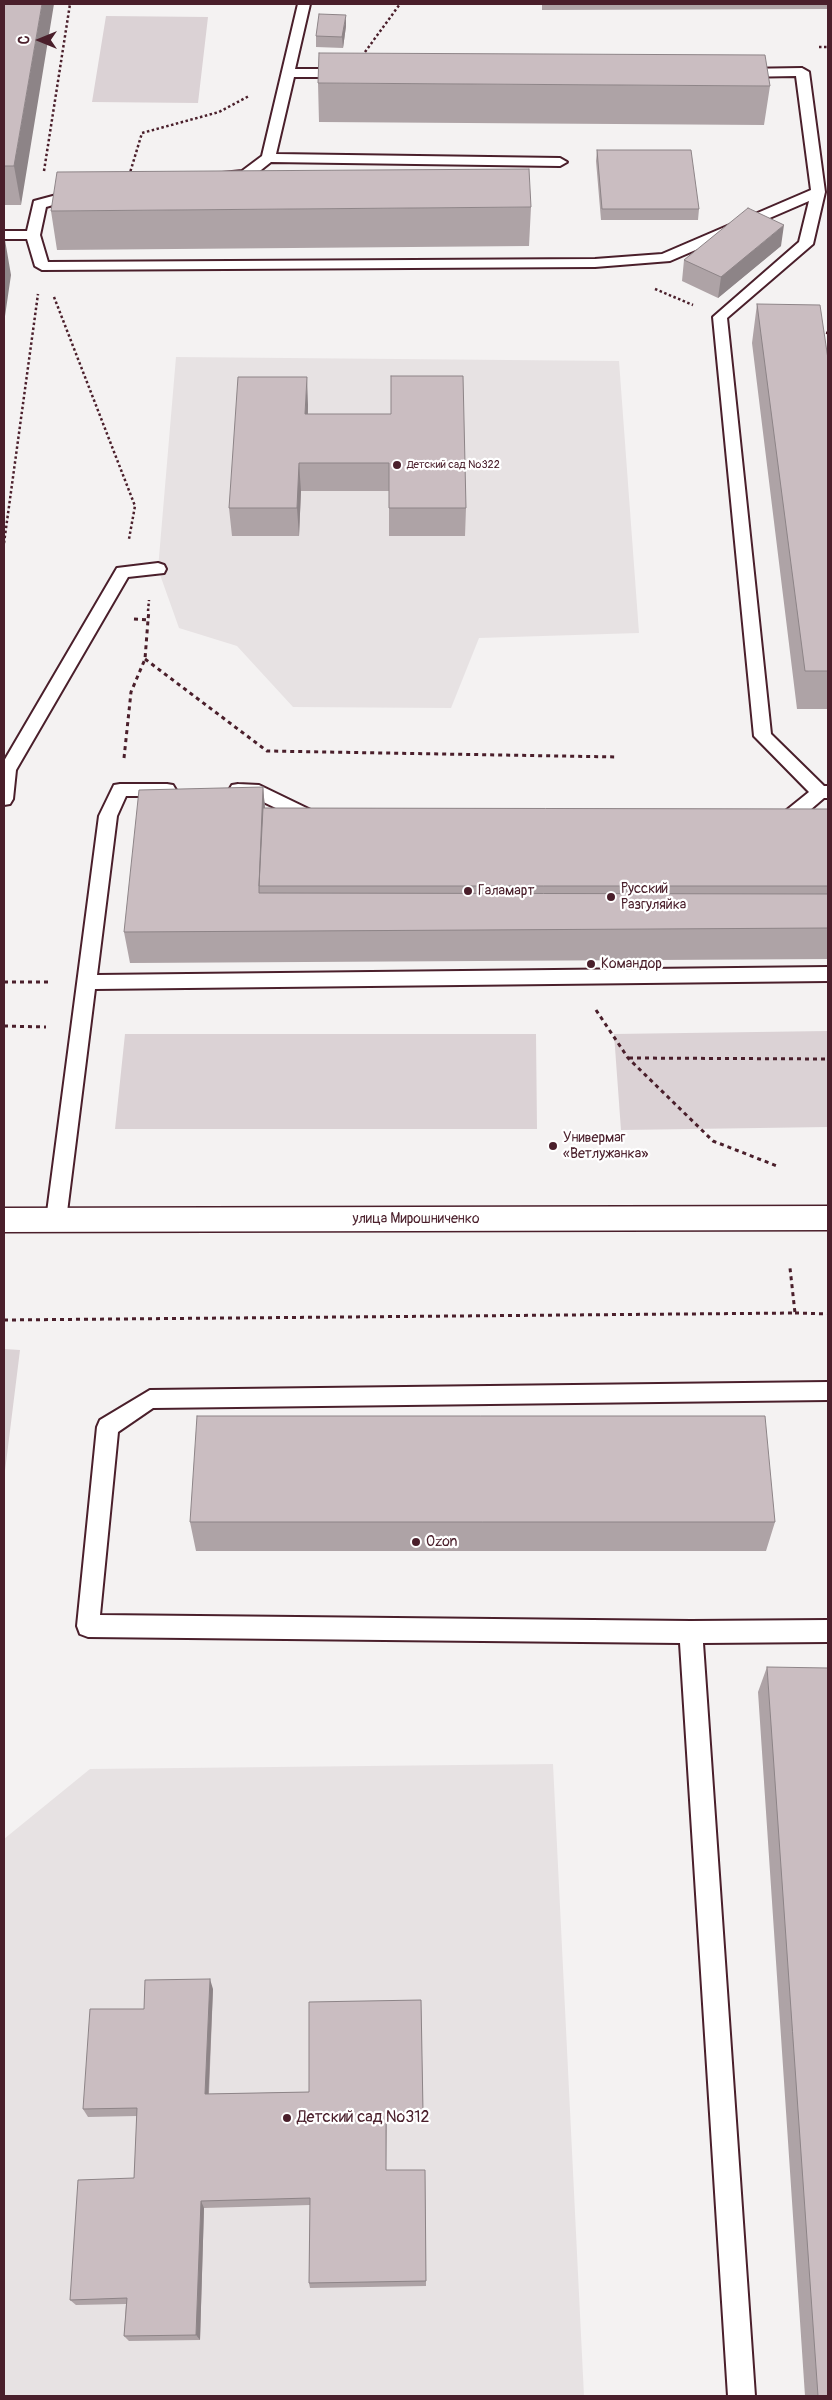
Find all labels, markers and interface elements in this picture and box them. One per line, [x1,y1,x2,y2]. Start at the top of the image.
north arrow [15,15,65,65]
text: С [16,36,33,44]
place label: Детский сад №322 [407,458,500,472]
marker: Детский сад №322 [391,459,403,471]
place label: Русский Разгуляйка [621,881,686,914]
place label: Галамарт [478,883,534,899]
marker: Галамарт [462,885,474,897]
marker: Русский Разгуляйка [605,891,617,903]
place label: Командор [601,956,662,972]
marker: Командор [585,958,597,970]
place label: Универмаг «Ветлужанка» [563,1130,648,1162]
marker: Универмаг «Ветлужанка» [547,1140,559,1152]
street label: улица Мирошниченко [352,1211,480,1227]
place label: Ozon [426,1534,457,1550]
marker: Ozon [410,1536,422,1548]
place label: Детский сад №312 [297,2108,429,2128]
marker: Детский сад №312 [281,2112,293,2124]

